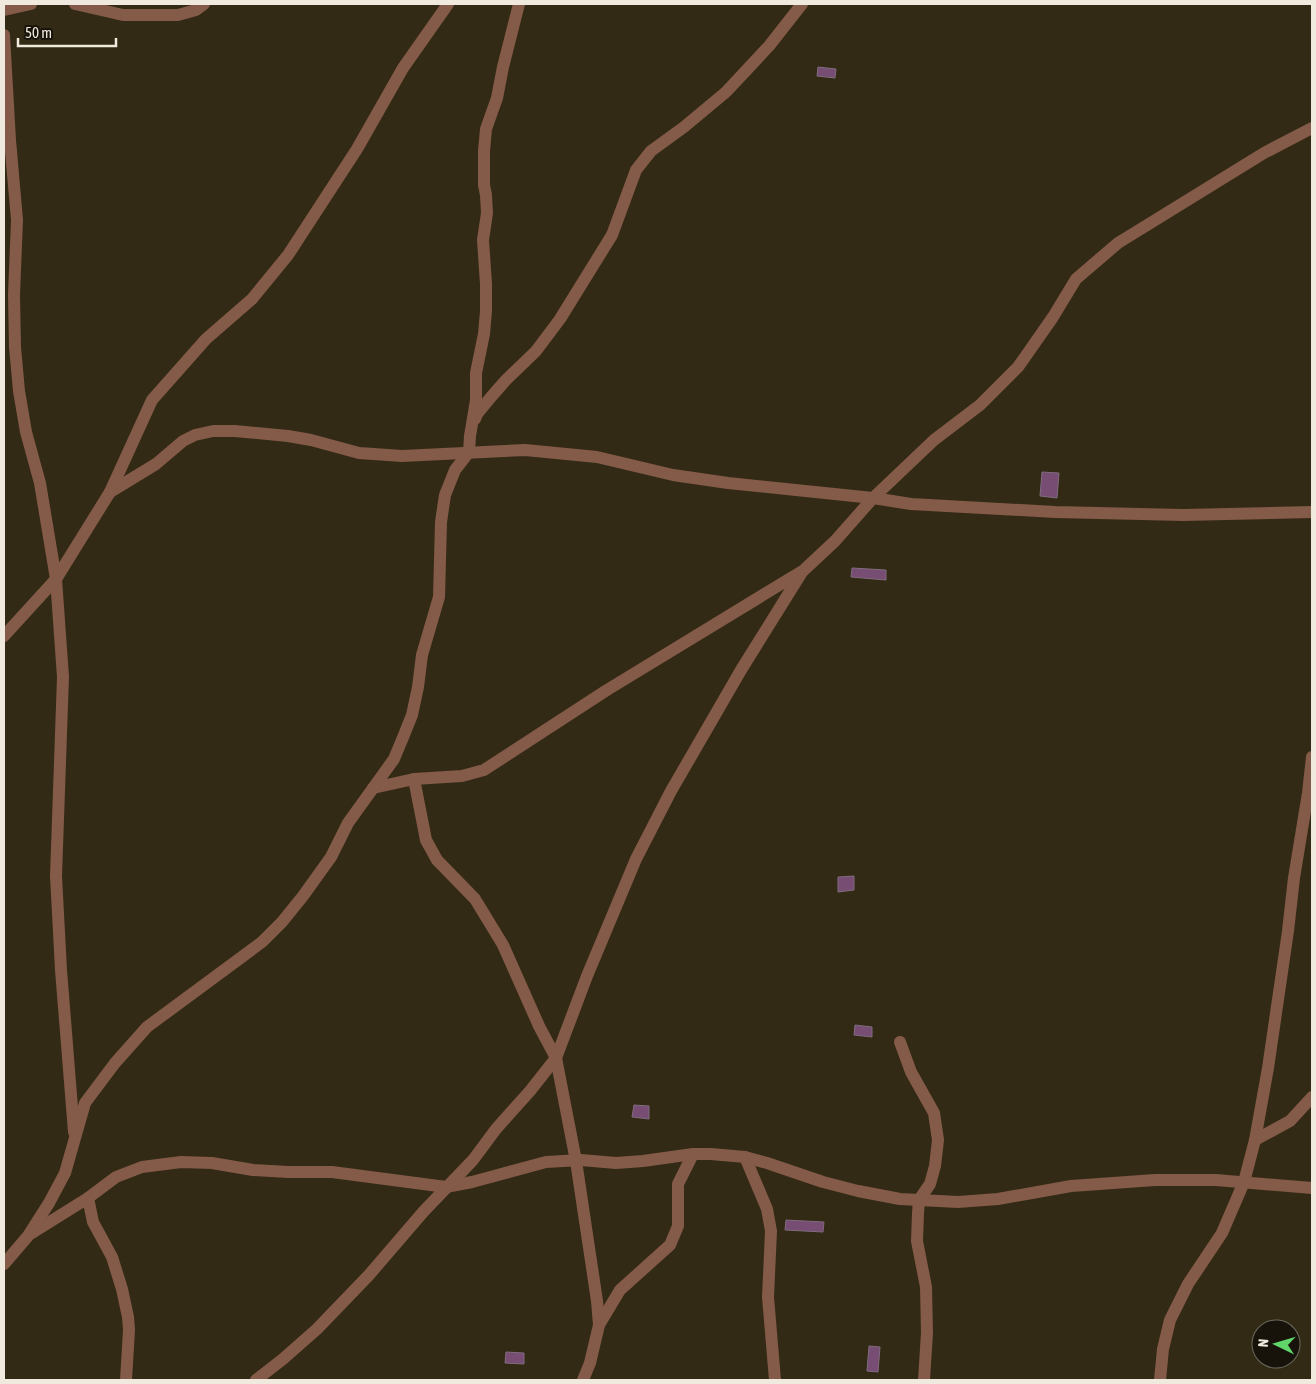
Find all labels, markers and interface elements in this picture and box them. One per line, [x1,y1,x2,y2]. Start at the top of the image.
scale bar [18,15,115,47]
text: 50 m [25,24,52,41]
north arrow [1251,1319,1301,1369]
text: N [1255,1338,1271,1348]

